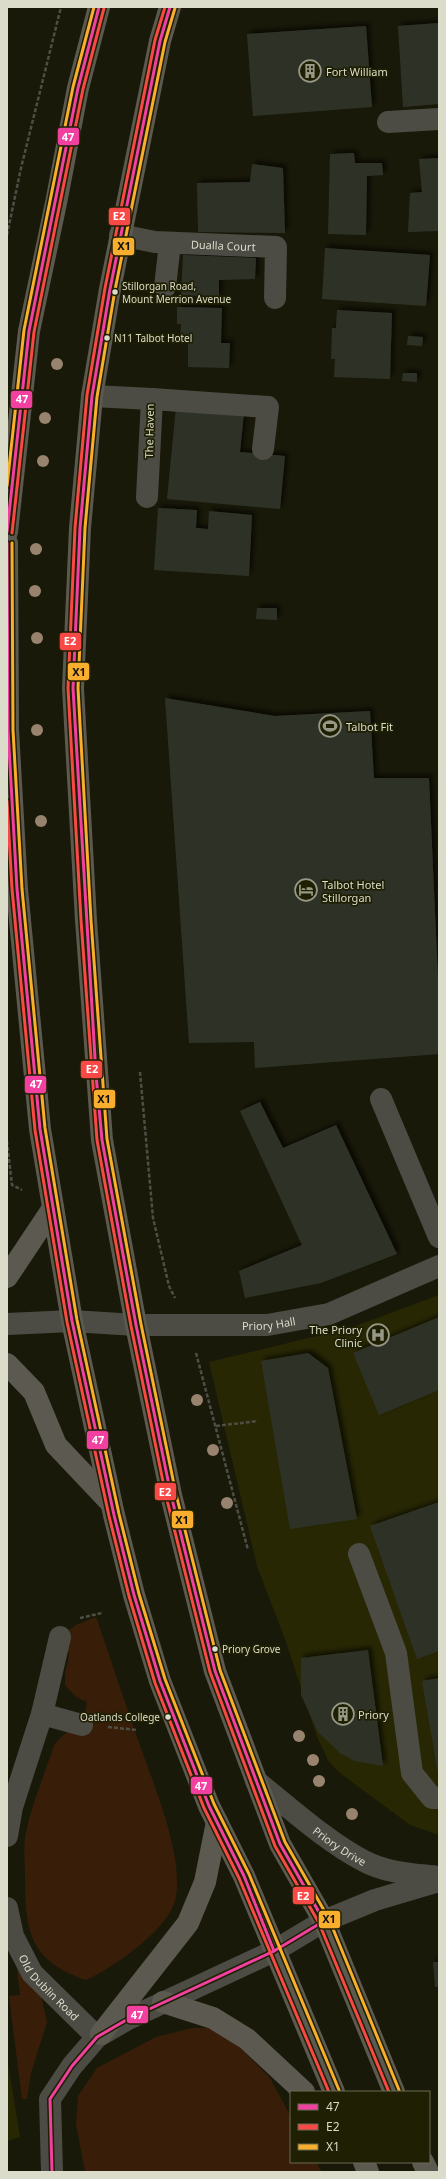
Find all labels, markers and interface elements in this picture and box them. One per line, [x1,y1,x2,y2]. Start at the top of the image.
building icon: Fort William [297,58,323,84]
place label: Fort William [326,64,388,79]
line badge: 47 [57,127,80,146]
text: 47 [62,129,74,144]
line badge: E2 [108,207,131,226]
text: E2 [113,208,125,223]
street label: Dualla Court [191,236,256,254]
line badge: X1 [112,237,135,256]
text: X1 [117,238,131,253]
place label: Stillorgan Road, Mount Merrion Avenue [122,279,232,306]
marker: Stillorgan Road, Mount Merrion Avenue [110,287,120,297]
place label: N11 Talbot Hotel [114,331,192,345]
marker: N11 Talbot Hotel [102,333,112,343]
line badge: 47 [10,390,33,409]
text: 47 [16,391,28,406]
street label: The Haven [141,403,157,459]
line badge: E2 [59,632,82,651]
text: E2 [64,633,76,648]
line badge: X1 [67,662,90,681]
text: X1 [72,664,86,679]
sports icon: Talbot Fit [317,713,343,739]
place label: Talbot Fit [346,719,393,734]
hotel icon: Talbot Hotel Stillorgan [293,877,319,903]
place label: Talbot Hotel Stillorgan [322,877,384,905]
line badge: E2 [80,1060,103,1079]
text: E2 [86,1061,98,1076]
line badge: 47 [24,1075,47,1094]
text: 47 [30,1076,42,1091]
line badge: X1 [93,1089,116,1109]
text: X1 [97,1091,111,1106]
street label: Priory Hall [242,1313,297,1333]
place label: The Priory Clinic [309,1322,362,1350]
hospital icon: The Priory Clinic [365,1322,391,1348]
line badge: 47 [86,1430,109,1450]
text: 47 [92,1432,104,1447]
line badge: E2 [154,1482,177,1501]
text: E2 [159,1484,171,1499]
line badge: X1 [171,1510,194,1529]
text: X1 [175,1512,189,1527]
place label: Priory Grove [222,1642,281,1656]
marker: Priory Grove [210,1644,220,1654]
building icon: Priory [330,1701,356,1727]
place label: Priory [358,1707,389,1722]
place label: Oatlands College [80,1710,160,1724]
marker: Oatlands College [163,1712,173,1722]
line badge: 47 [190,1776,213,1795]
text: 47 [195,1778,207,1793]
street label: Priory Drive [310,1823,369,1869]
line badge: E2 [292,1886,315,1905]
text: E2 [297,1888,309,1903]
line badge: X1 [318,1910,341,1929]
text: X1 [322,1911,336,1926]
street label: Old Dublin Road [16,1951,83,2023]
line badge: 47 [126,2005,149,2024]
text: 47 [131,2007,143,2022]
legend [290,2091,430,2163]
text: 47 [326,2098,340,2115]
text: E2 [326,2118,340,2135]
text: X1 [326,2138,340,2155]

